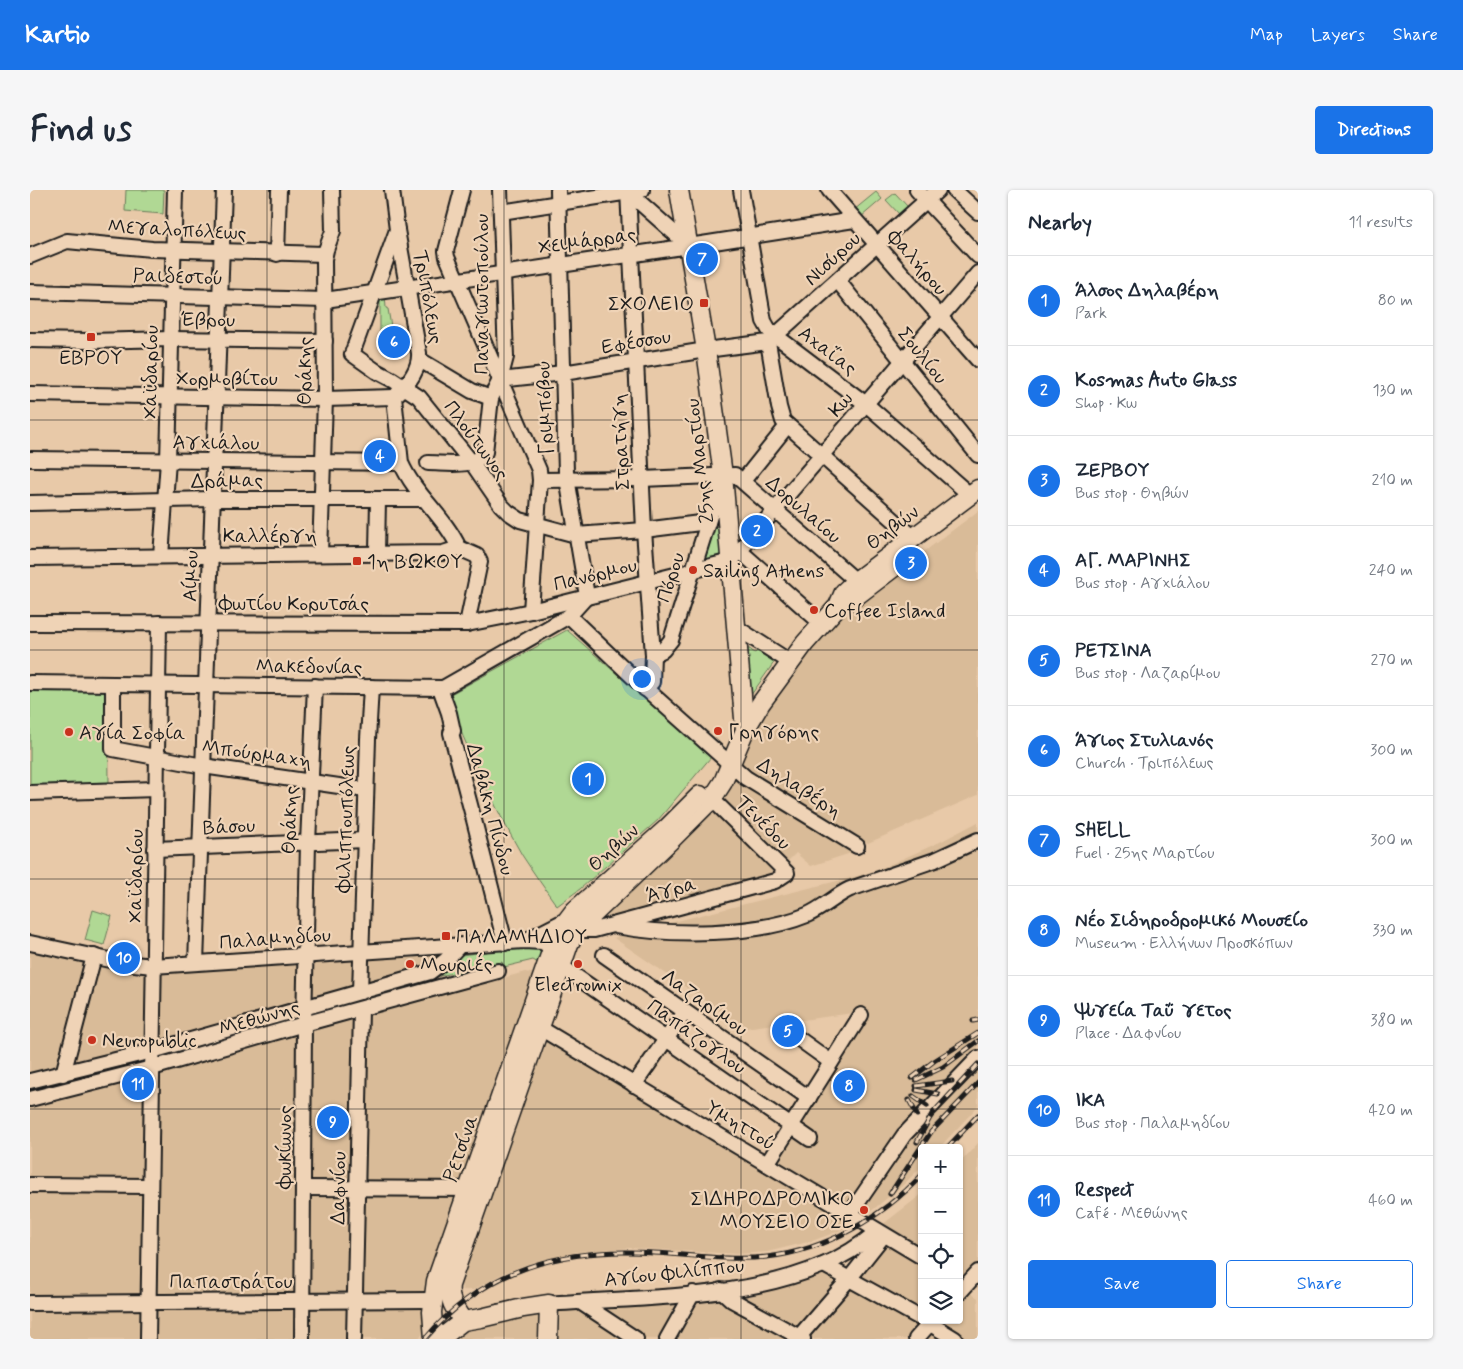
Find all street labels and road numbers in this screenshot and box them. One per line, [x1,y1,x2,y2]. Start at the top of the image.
street label: Μεγαλοπόλεως [107,213,247,248]
street label: Παναγιωτοπούλου [469,214,496,374]
street label: Χειμάρρας [537,221,638,262]
street label: Φαλήρου [880,223,953,302]
street label: Νισύρου [799,226,867,292]
street label: Τριπόλεως [406,248,449,346]
street label: Ραιδεστού [133,262,223,293]
street label: Έβρου [181,307,235,334]
street label: Αχαΐας [792,320,862,382]
street label: Σουλίου [890,322,953,390]
street label: Εφέσσου [600,324,673,361]
street label: Χαϊδαρίου [137,325,166,419]
street label: Θράκης [292,337,319,405]
street label: Γριμπόβου [530,361,561,455]
street label: Χορμοβίτου [176,366,278,393]
street label: Κω [823,387,860,423]
street label: Στρατήγη [605,393,638,491]
street label: Πλούτωνος [437,395,515,487]
street label: 25ης Μαρτίου [679,397,722,525]
street label: Αγχιάλου [172,429,260,458]
street label: Δράμας [191,467,264,496]
street label: Δορυλαίου [760,470,847,550]
street label: Θηβών [861,499,925,557]
street label: Καλλέργη [223,523,317,550]
street label: Πόρου [651,549,692,606]
street label: Αίμου [177,550,206,602]
street label: Πανόρμου [551,552,640,599]
street label: Φωτίου Κορυτσάς [218,591,369,618]
street label: Μακεδονίας [255,653,363,682]
street label: Μπούρμαχη [200,733,314,776]
street label: Δαβάκη Πίνδου [459,740,520,878]
street label: Φιλιππουπόλεως [330,745,363,894]
street label: Δηλαβέρη [752,752,847,825]
street label: Θράκης [276,785,305,855]
street label: Τενέδου [729,790,796,857]
street label: Βάσου [202,813,256,842]
street label: Θηβών [583,818,646,878]
street label: Χαϊδαρίου [122,829,151,923]
street label: Άγρα [643,871,700,910]
street label: Παλαμηδίου [218,922,332,957]
street label: Λαζαρίμου [655,964,753,1043]
street label: Παπάζογλου [641,993,751,1081]
street label: Μεθώνης [216,994,303,1043]
street label: Υμηττού [700,1095,780,1158]
street label: Φωκίωνος [272,1105,299,1190]
street label: Ρετσίνα [437,1111,486,1186]
street label: Δαφνίου [325,1151,354,1225]
street label: Αγίου Φιλίππου [603,1253,745,1294]
street label: Παπαστράτου [170,1269,292,1296]

